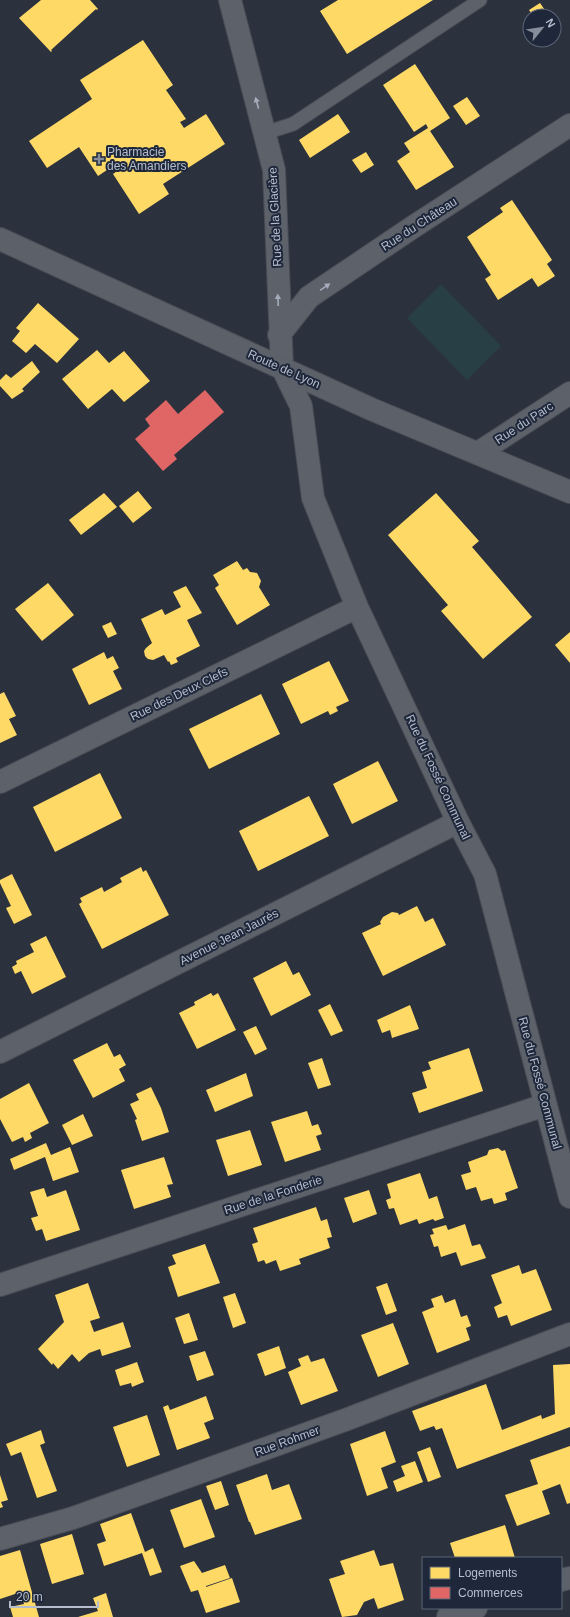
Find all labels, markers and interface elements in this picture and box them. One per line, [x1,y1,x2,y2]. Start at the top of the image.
north arrow [522,8,562,48]
text: N [543,17,558,29]
one-way arrow [254,96,260,108]
place label: Pharmacie des Amandiers [107,145,186,173]
marker: Pharmacie des Amandiers [94,154,104,164]
street label: Rue de la Glacière [265,167,285,267]
street label: Rue du Château [379,194,459,254]
one-way arrow [320,283,330,291]
one-way arrow [275,293,281,306]
street label: Route de Lyon [246,347,322,391]
street label: Rue du Parc [492,399,556,447]
street label: Rue des Deux Clefs [128,664,230,724]
street label: Rue du Fossé Communal [403,712,473,842]
street label: Avenue Jean Jaurès [177,906,281,968]
street label: Rue du Fossé Communal [516,1015,564,1151]
street label: Rue de la Fonderie [222,1172,324,1217]
street label: Rue Rohmer [253,1423,321,1459]
legend [422,1557,562,1609]
text: Logements [458,1566,517,1580]
scale bar [10,1583,98,1609]
text: Commerces [458,1586,523,1600]
text: 20 m [16,1590,43,1604]

